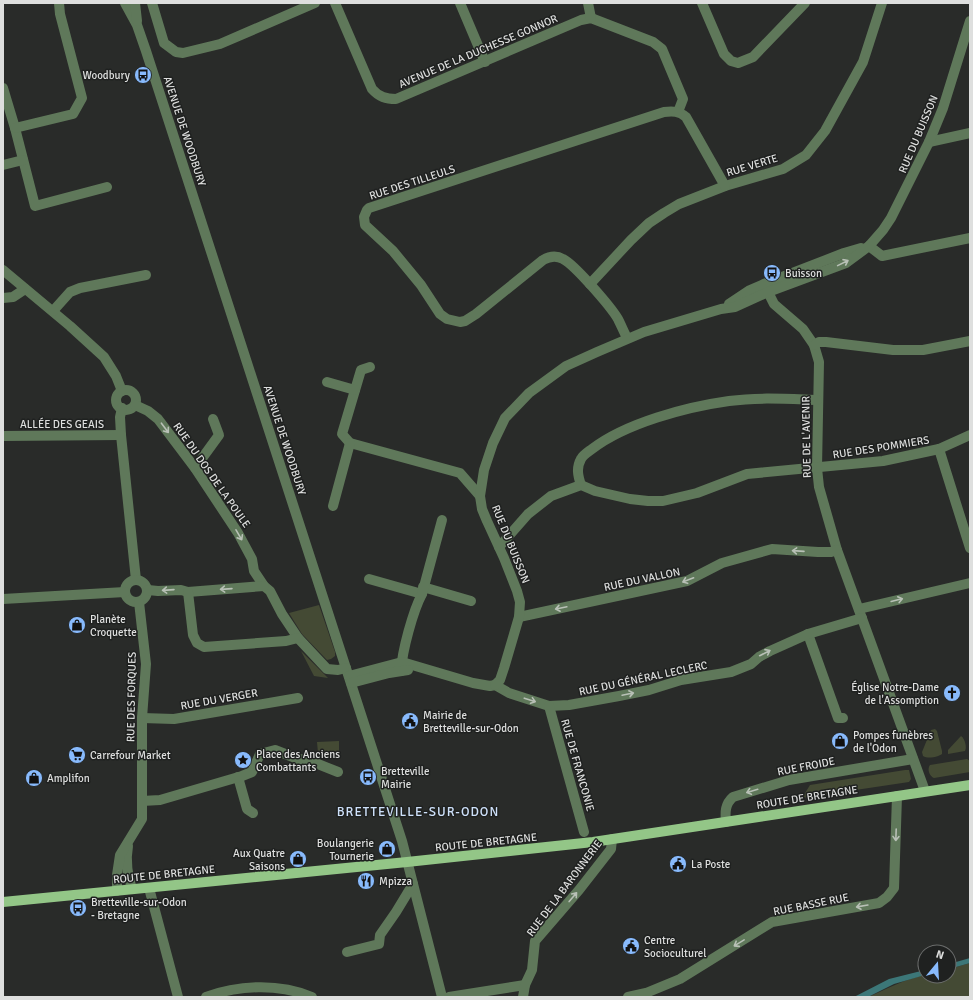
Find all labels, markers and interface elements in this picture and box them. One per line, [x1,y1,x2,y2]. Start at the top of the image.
street label: AVENUE DE LA DUCHESSE GONNOR [397,12,560,91]
bus stop icon: Woodbury [133,65,153,85]
place label: Woodbury [83,69,131,82]
street label: AVENUE DE WOODBURY [161,75,209,188]
street label: RUE DU BUISSON [896,93,941,175]
street label: RUE VERTE [725,151,779,179]
street label: RUE DES TILLEULS [368,162,457,202]
one-way arrow [837,259,849,266]
bus stop icon: Buisson [762,263,782,283]
place label: Buisson [785,267,822,280]
street label: AVENUE DE WOODBURY [261,384,309,497]
street label: RUE DE L'AVENIR [799,395,814,478]
street label: ALLÉE DES GEAIS [20,417,104,431]
street label: RUE DU DOS DE LA POULE [170,420,253,530]
one-way arrow [161,423,169,434]
street label: RUE DES POMMIERS [832,433,930,462]
street label: RUE DU BUISSON [489,503,532,585]
one-way arrow [236,529,244,541]
one-way arrow [792,547,805,554]
street label: RUE DU VALLON [603,565,681,594]
one-way arrow [682,576,694,584]
one-way arrow [220,585,233,592]
one-way arrow [162,587,175,594]
one-way arrow [890,596,903,604]
one-way arrow [555,605,568,613]
place label: Planète Croquette [90,613,137,639]
shop icon: Planète Croquette [67,615,87,635]
one-way arrow [759,649,771,657]
street label: RUE DES FORQUES [124,652,139,742]
street label: RUE DU GÉNÉRAL LECLERC [577,657,709,698]
place label: Église Notre-Dame de l'Assomption [851,680,939,707]
church icon: Église Notre-Dame de l'Assomption [942,683,962,703]
street label: RUE DU VERGER [179,686,259,713]
one-way arrow [621,690,634,698]
one-way arrow [524,697,537,704]
place label: Mairie de Bretteville-sur-Odon [423,709,519,735]
public building icon: Mairie de Bretteville-sur-Odon [400,711,420,731]
street label: RUE DE FRANCONIE [558,717,597,813]
place label: Pompes funèbres de l'Odon [853,729,933,755]
shop icon: Pompes funèbres de l'Odon [830,731,850,751]
supermarket icon: Carrefour Market [67,745,87,765]
place label: Place des Anciens Combattants [256,748,340,774]
place label: Carrefour Market [90,749,171,762]
place icon: Place des Anciens Combattants [233,750,253,770]
street label: RUE FROIDE [776,755,836,778]
place label: Bretteville Mairie [381,765,429,791]
bus stop icon: Bretteville Mairie [358,767,378,787]
shop icon: Amplifon [24,768,44,788]
place label: Amplifon [47,772,90,785]
street label: ROUTE DE BRETAGNE [755,783,859,812]
one-way arrow [746,788,759,795]
district label: BRETTEVILLE-SUR-ODON [337,804,499,820]
one-way arrow [892,828,900,841]
street label: ROUTE DE BRETAGNE [434,831,538,854]
place label: Boulangerie Tournerie [317,837,374,863]
street label: RUE DE LA BARONNERIE [524,838,605,939]
shop icon: Boulangerie Tournerie [377,839,397,859]
place label: Aux Quatre Saisons [233,847,285,873]
shop icon: Aux Quatre Saisons [288,849,308,869]
public building icon: La Poste [668,854,688,874]
place label: La Poste [691,858,730,871]
street label: ROUTE DE BRETAGNE [112,863,216,886]
restaurant icon: Mpizza [356,871,376,891]
place label: Mpizza [379,875,413,888]
one-way arrow [569,891,578,902]
street label: RUE BASSE RUE [772,891,850,918]
place label: Bretteville-sur-Odon - Bretagne [91,896,187,922]
bus stop icon: Bretteville-sur-Odon - Bretagne [68,898,88,918]
one-way arrow [856,903,869,911]
place label: Centre Socioculturel [644,934,707,960]
public building icon: Centre Socioculturel [621,936,641,956]
one-way arrow [734,939,745,947]
north arrow [917,944,957,984]
text: N [934,948,946,962]

